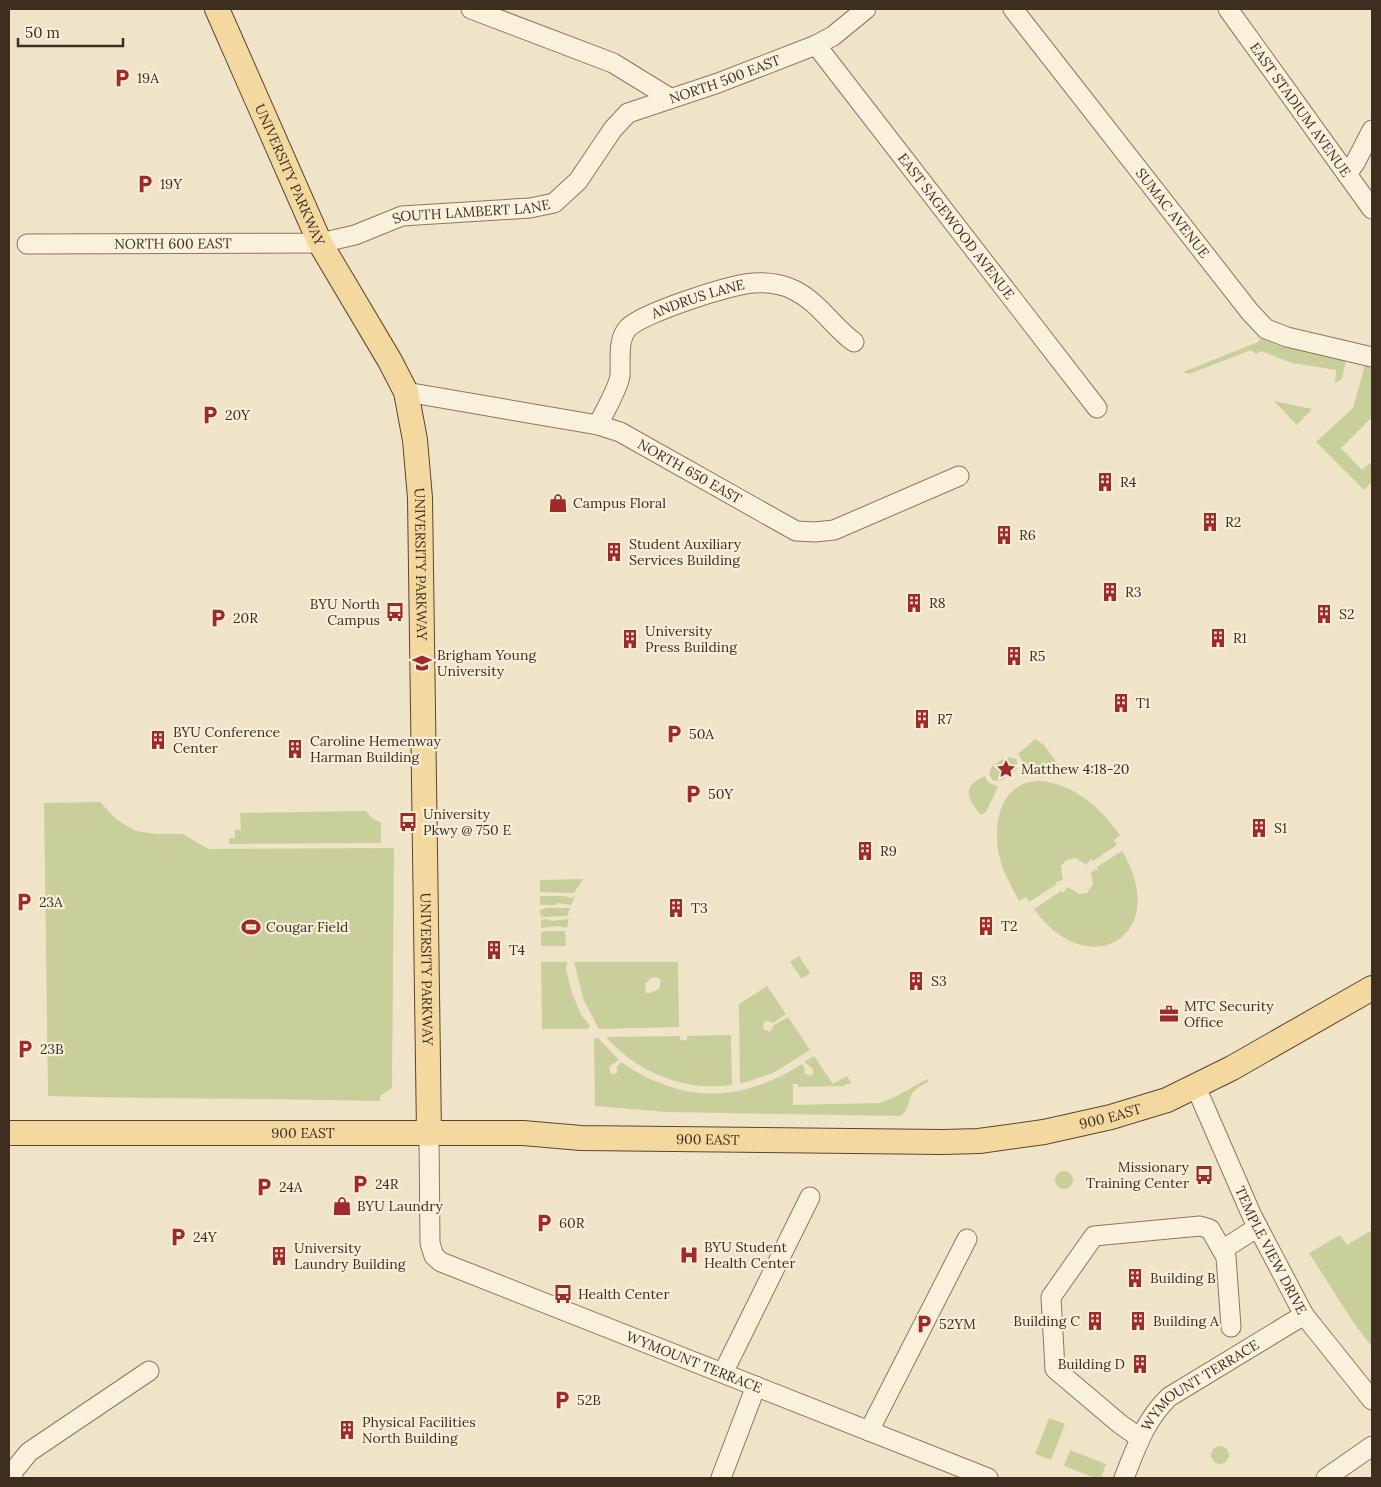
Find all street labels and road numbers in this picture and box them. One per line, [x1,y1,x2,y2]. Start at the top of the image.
street label: EAST STADIUM AVENUE [1246,39,1355,181]
street label: NORTH 500 EAST [667,51,783,108]
street label: UNIVERSITY PARKWAY [251,101,329,249]
street label: EAST SAGEWOOD AVENUE [894,149,1019,303]
street label: SUMAC AVENUE [1132,164,1214,262]
street label: SOUTH LAMBERT LANE [390,195,552,228]
street label: NORTH 600 EAST [114,234,232,253]
street label: ANDRUS LANE [647,275,747,323]
street label: NORTH 650 EAST [635,435,745,508]
street label: UNIVERSITY PARKWAY [410,487,431,642]
street label: UNIVERSITY PARKWAY [417,893,437,1047]
street label: 900 EAST [1077,1099,1144,1133]
street label: 900 EAST [271,1124,335,1142]
street label: 900 EAST [676,1130,740,1149]
street label: TEMPLE VIEW DRIVE [1231,1183,1311,1318]
street label: WYMOUNT TERRACE [624,1327,765,1397]
street label: WYMOUNT TERRACE [1137,1335,1263,1434]

